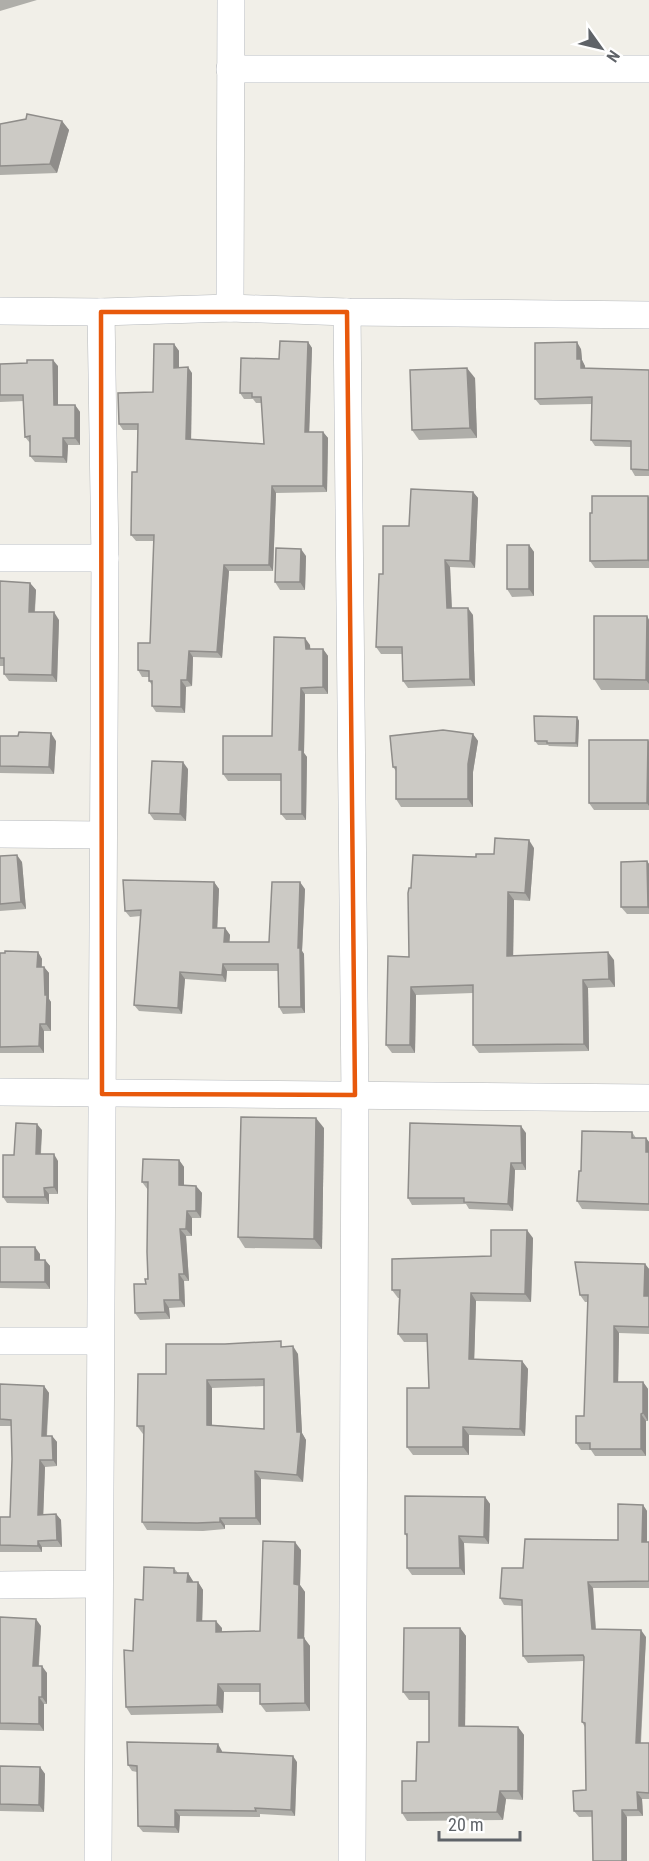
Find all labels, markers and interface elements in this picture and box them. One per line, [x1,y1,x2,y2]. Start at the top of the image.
north arrow [571,18,631,78]
text: N [602,47,624,65]
scale bar [439,1804,520,1842]
text: 20 m [448,1814,483,1835]

